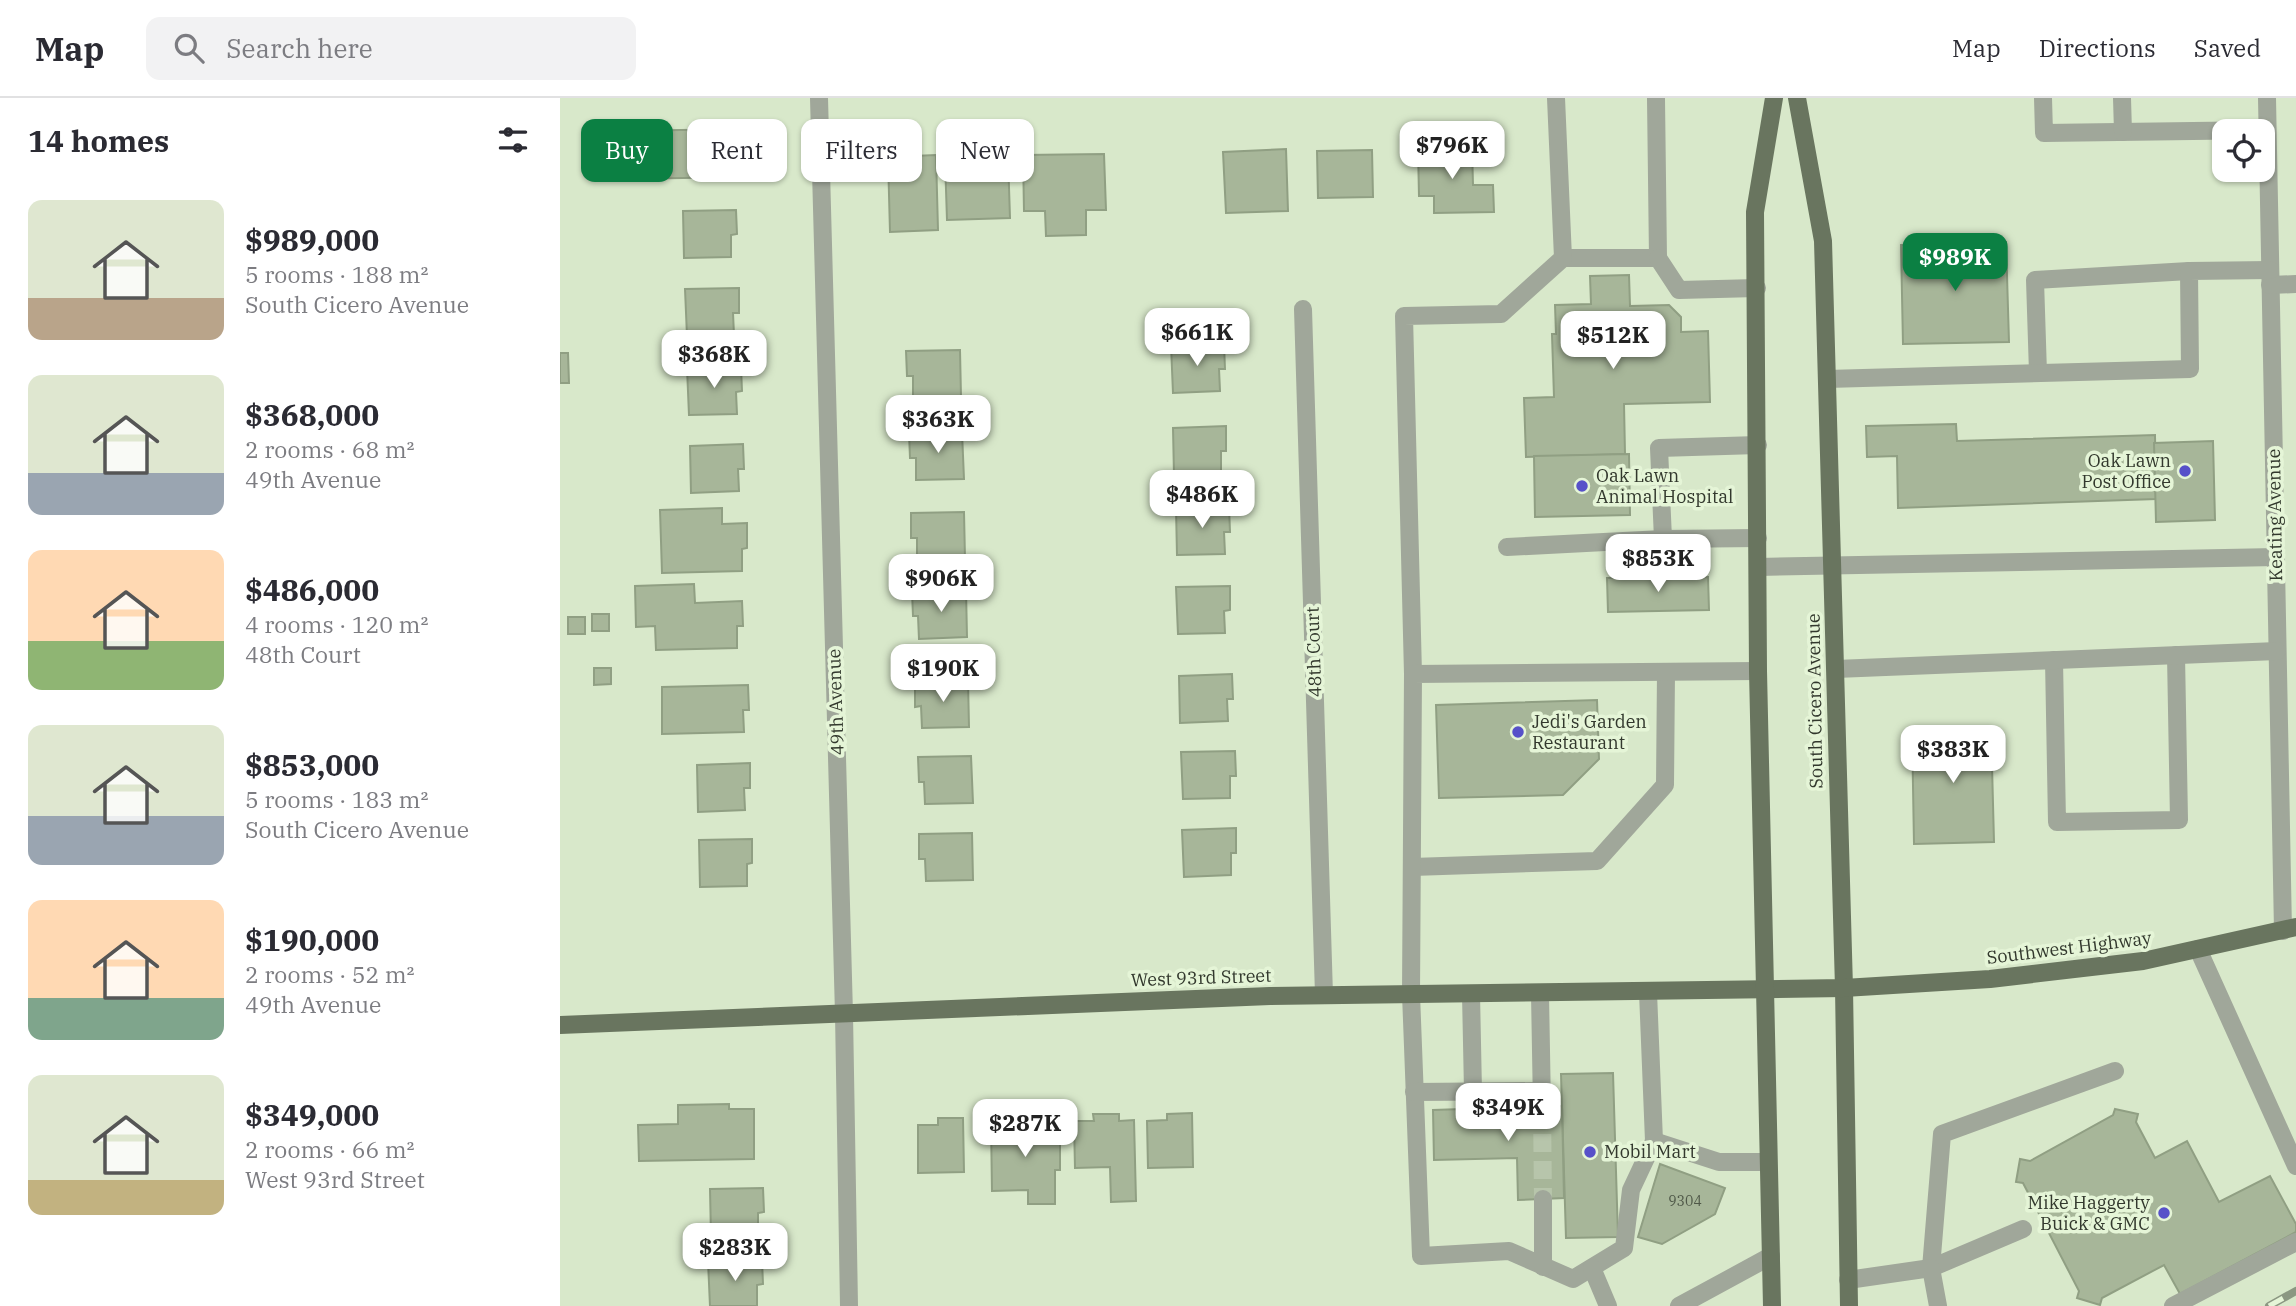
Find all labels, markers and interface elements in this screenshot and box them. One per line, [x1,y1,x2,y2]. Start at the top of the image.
search box [146,17,636,80]
text: Map [35,27,104,70]
icon: search [170,29,208,67]
text: Search here [226,31,373,65]
text: Map [1952,32,2001,64]
text: Directions [2039,32,2156,64]
text: Saved [2194,32,2261,64]
chip: Buy [581,119,673,182]
chip: Rent [687,119,787,182]
chip: Filters [801,119,922,182]
chip: New [936,119,1034,182]
map controls [2212,119,2275,182]
button: locate [2212,119,2275,182]
text: 14 homes [28,121,169,160]
icon: filters [494,121,532,159]
pin: $796K [1403,122,1501,181]
text: $796K [1416,129,1488,159]
text: $989,000 [245,220,379,259]
icon: home [84,228,168,312]
pin: $989K [1906,234,2004,293]
text: $989K [1919,241,1991,271]
text: 5 rooms · 188 m² [245,259,428,289]
text: South Cicero Avenue [245,289,469,319]
pin: $661K [1148,308,1246,368]
pin: $512K [1564,312,1662,371]
text: $661K [1161,316,1233,346]
text: $512K [1577,319,1649,349]
pin: $368K [665,330,763,390]
text: $368K [678,338,750,368]
text: $368,000 [245,395,379,434]
pin: $363K [889,396,987,455]
icon: home [84,403,168,487]
text: $363K [902,403,974,433]
text: 2 rooms · 68 m² [245,434,415,464]
place label: Oak Lawn Post Office [2082,449,2171,493]
street label: Keating Avenue [2262,449,2287,581]
marker: Oak Lawn Post Office [2177,463,2193,479]
text: 49th Avenue [245,464,381,494]
place label: Oak Lawn Animal Hospital [1596,464,1733,508]
pin: $486K [1153,470,1251,530]
text: $486K [1166,478,1238,508]
marker: Oak Lawn Animal Hospital [1574,478,1590,494]
pin: $853K [1609,534,1707,594]
text: $853K [1622,542,1694,572]
pin: $906K [892,554,990,614]
text: $906K [905,562,977,592]
text: $486,000 [245,570,379,609]
icon: home [84,578,168,662]
street label: 48th Court [1300,606,1327,698]
text: 4 rooms · 120 m² [245,609,428,639]
street label: South Cicero Avenue [1801,613,1828,789]
text: 48th Court [245,639,361,669]
pin: $190K [894,644,992,704]
street label: 49th Avenue [822,648,849,756]
text: $190K [907,652,979,682]
place label: Jedi's Garden Restaurant [1532,710,1647,754]
marker: Jedi's Garden Restaurant [1510,724,1526,740]
pin: $383K [1904,726,2002,785]
text: $383K [1917,733,1989,763]
text: $853,000 [245,745,379,784]
icon: home [84,753,168,837]
text: 5 rooms · 183 m² [245,784,428,814]
text: South Cicero Avenue [245,814,469,844]
text: $190,000 [245,920,379,959]
street label: Southwest Highway [1985,926,2153,969]
icon: home [84,928,168,1012]
text: 2 rooms · 52 m² [245,959,415,989]
street label: West 93rd Street [1130,964,1272,991]
text: 49th Avenue [245,989,381,1019]
pin: $349K [1459,1084,1557,1143]
text: $349K [1472,1091,1544,1121]
text: $349,000 [245,1095,379,1134]
pin: $287K [976,1100,1074,1159]
icon: home [84,1103,168,1187]
text: $287K [989,1107,1061,1137]
text: 2 rooms · 66 m² [245,1134,415,1164]
place label: Mobil Mart [1604,1140,1696,1163]
marker: Mobil Mart [1582,1144,1598,1160]
text: West 93rd Street [245,1164,425,1194]
place label: Mike Haggerty Buick & GMC [2027,1191,2150,1235]
house number: 9304 [1668,1192,1702,1210]
marker: Mike Haggerty Buick & GMC [2156,1205,2172,1221]
pin: $283K [686,1224,784,1283]
text: $283K [699,1231,771,1261]

